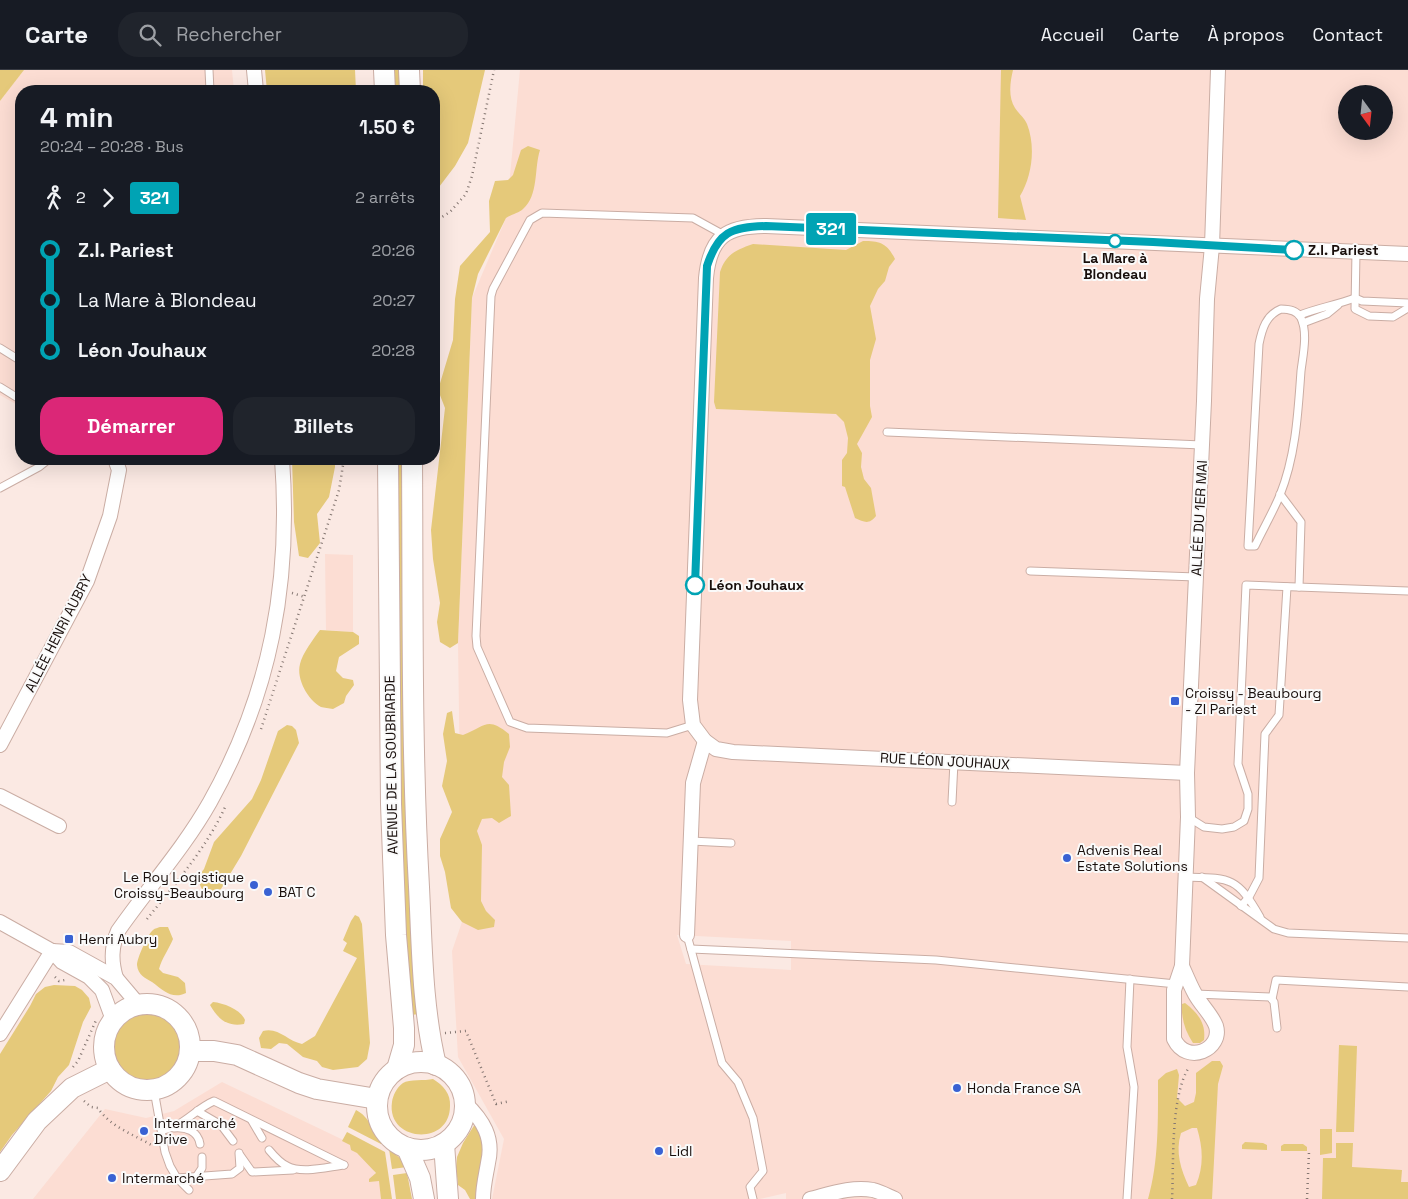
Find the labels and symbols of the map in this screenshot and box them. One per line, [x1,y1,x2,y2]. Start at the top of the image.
north arrow [1338,85,1392,140]
line badge: 321 [802,213,860,245]
marker: La Mare à Blondeau [1108,234,1122,248]
marker: Z.I. Pariest [1284,240,1304,260]
place label: Z.I. Pariest [1308,241,1379,259]
place label: La Mare à Blondeau [1083,249,1147,283]
street label: ALLÉE DU 1ER MAI [1187,460,1211,576]
street label: ALLÉE HENRI AUBRY [20,571,96,695]
marker: Léon Jouhaux [685,575,705,595]
place label: Léon Jouhaux [709,576,804,594]
street label: AVENUE DE LA SOUBRIARDE [380,675,402,855]
place label: Croissy - Beaubourg - ZI Pariest [1185,684,1321,718]
marker: Croissy - Beaubourg - ZI Pariest [1169,695,1181,707]
street label: RUE LÉON JOUHAUX [879,749,1011,773]
place label: Advenis Real Estate Solutions [1077,841,1188,875]
marker: Advenis Real Estate Solutions [1061,852,1073,864]
place label: Le Roy Logistique Croissy-Beaubourg [114,868,244,902]
marker: Le Roy Logistique Croissy-Beaubourg [248,879,260,891]
place label: BAT C [278,883,315,901]
marker: BAT C [262,886,274,898]
place label: Henri Aubry [79,930,157,948]
marker: Henri Aubry [63,933,75,945]
place label: Honda France SA [967,1079,1081,1097]
marker: Honda France SA [951,1082,963,1094]
place label: Intermarché Drive [154,1114,236,1148]
marker: Intermarché Drive [138,1125,150,1137]
place label: Lidl [669,1142,693,1160]
marker: Lidl [653,1145,665,1157]
place label: Intermarché [122,1169,204,1187]
marker: Intermarché [106,1172,118,1184]

